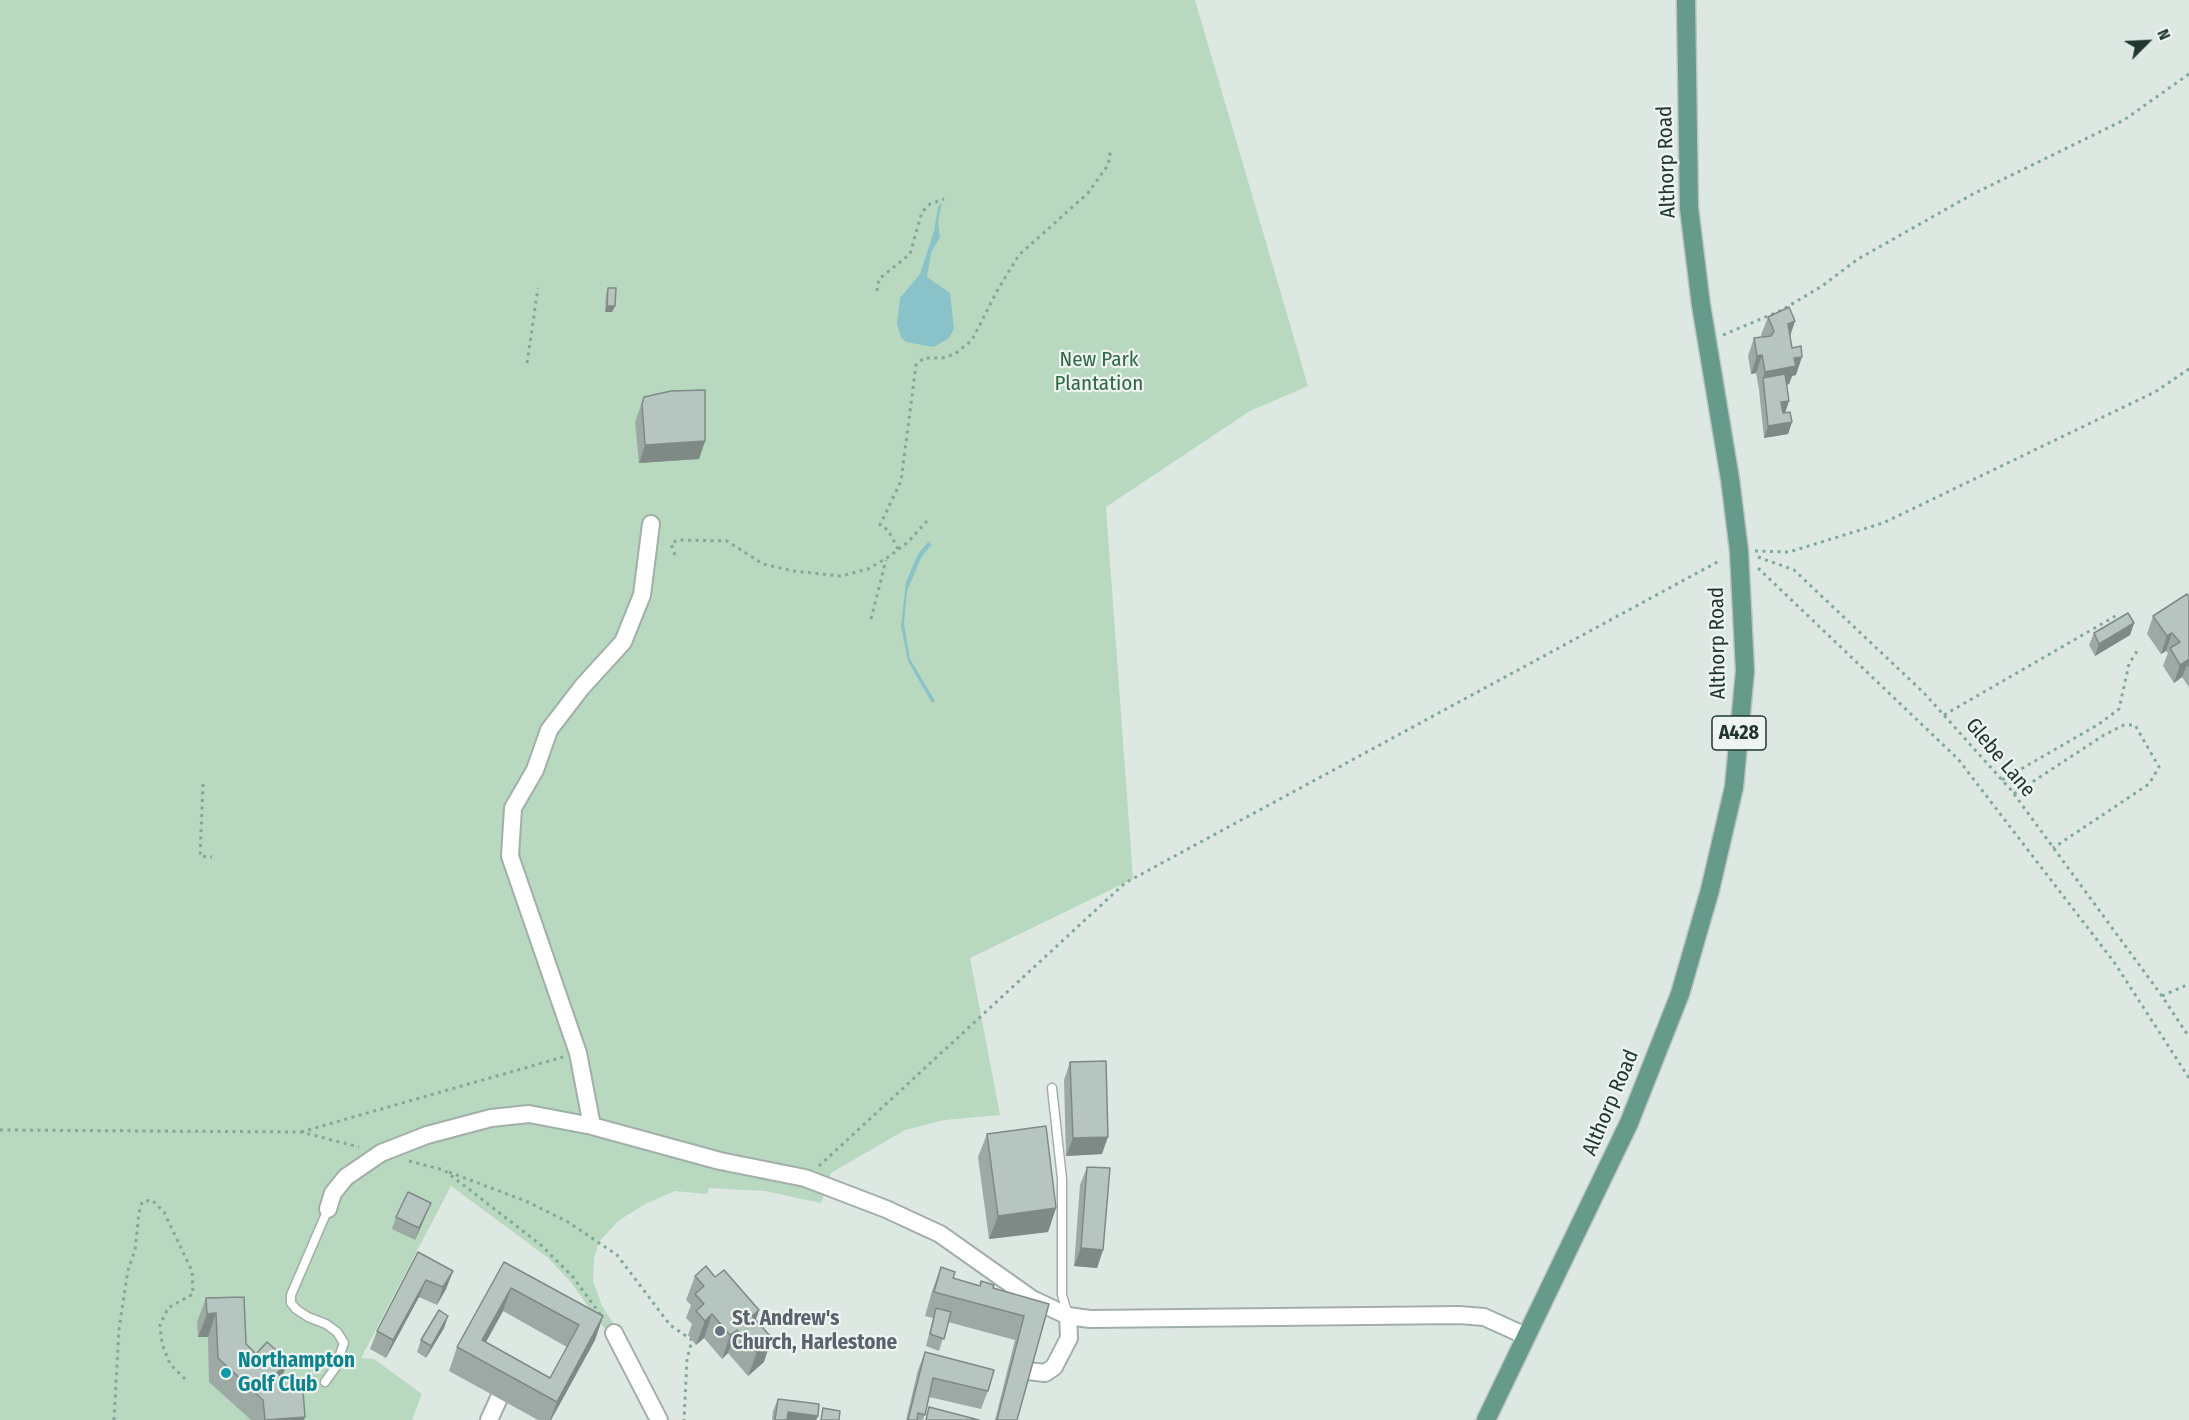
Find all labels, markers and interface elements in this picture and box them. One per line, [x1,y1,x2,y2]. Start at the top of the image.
north arrow [2117,12,2177,72]
text: N [2153,26,2175,43]
street label: Althorp Road [1652,105,1682,219]
park label: New Park Plantation [1055,347,1143,397]
street label: Althorp Road [1704,587,1732,699]
street label: Glebe Lane [1960,713,2040,803]
road number: A428 [1712,716,1766,750]
street label: Althorp Road [1577,1046,1645,1160]
place label: St. Andrew's Church, Harlestone [732,1306,897,1356]
marker: St. Andrew's Church, Harlestone [713,1324,727,1338]
place label: Northampton Golf Club [238,1348,355,1398]
marker: Northampton Golf Club [219,1366,233,1380]

